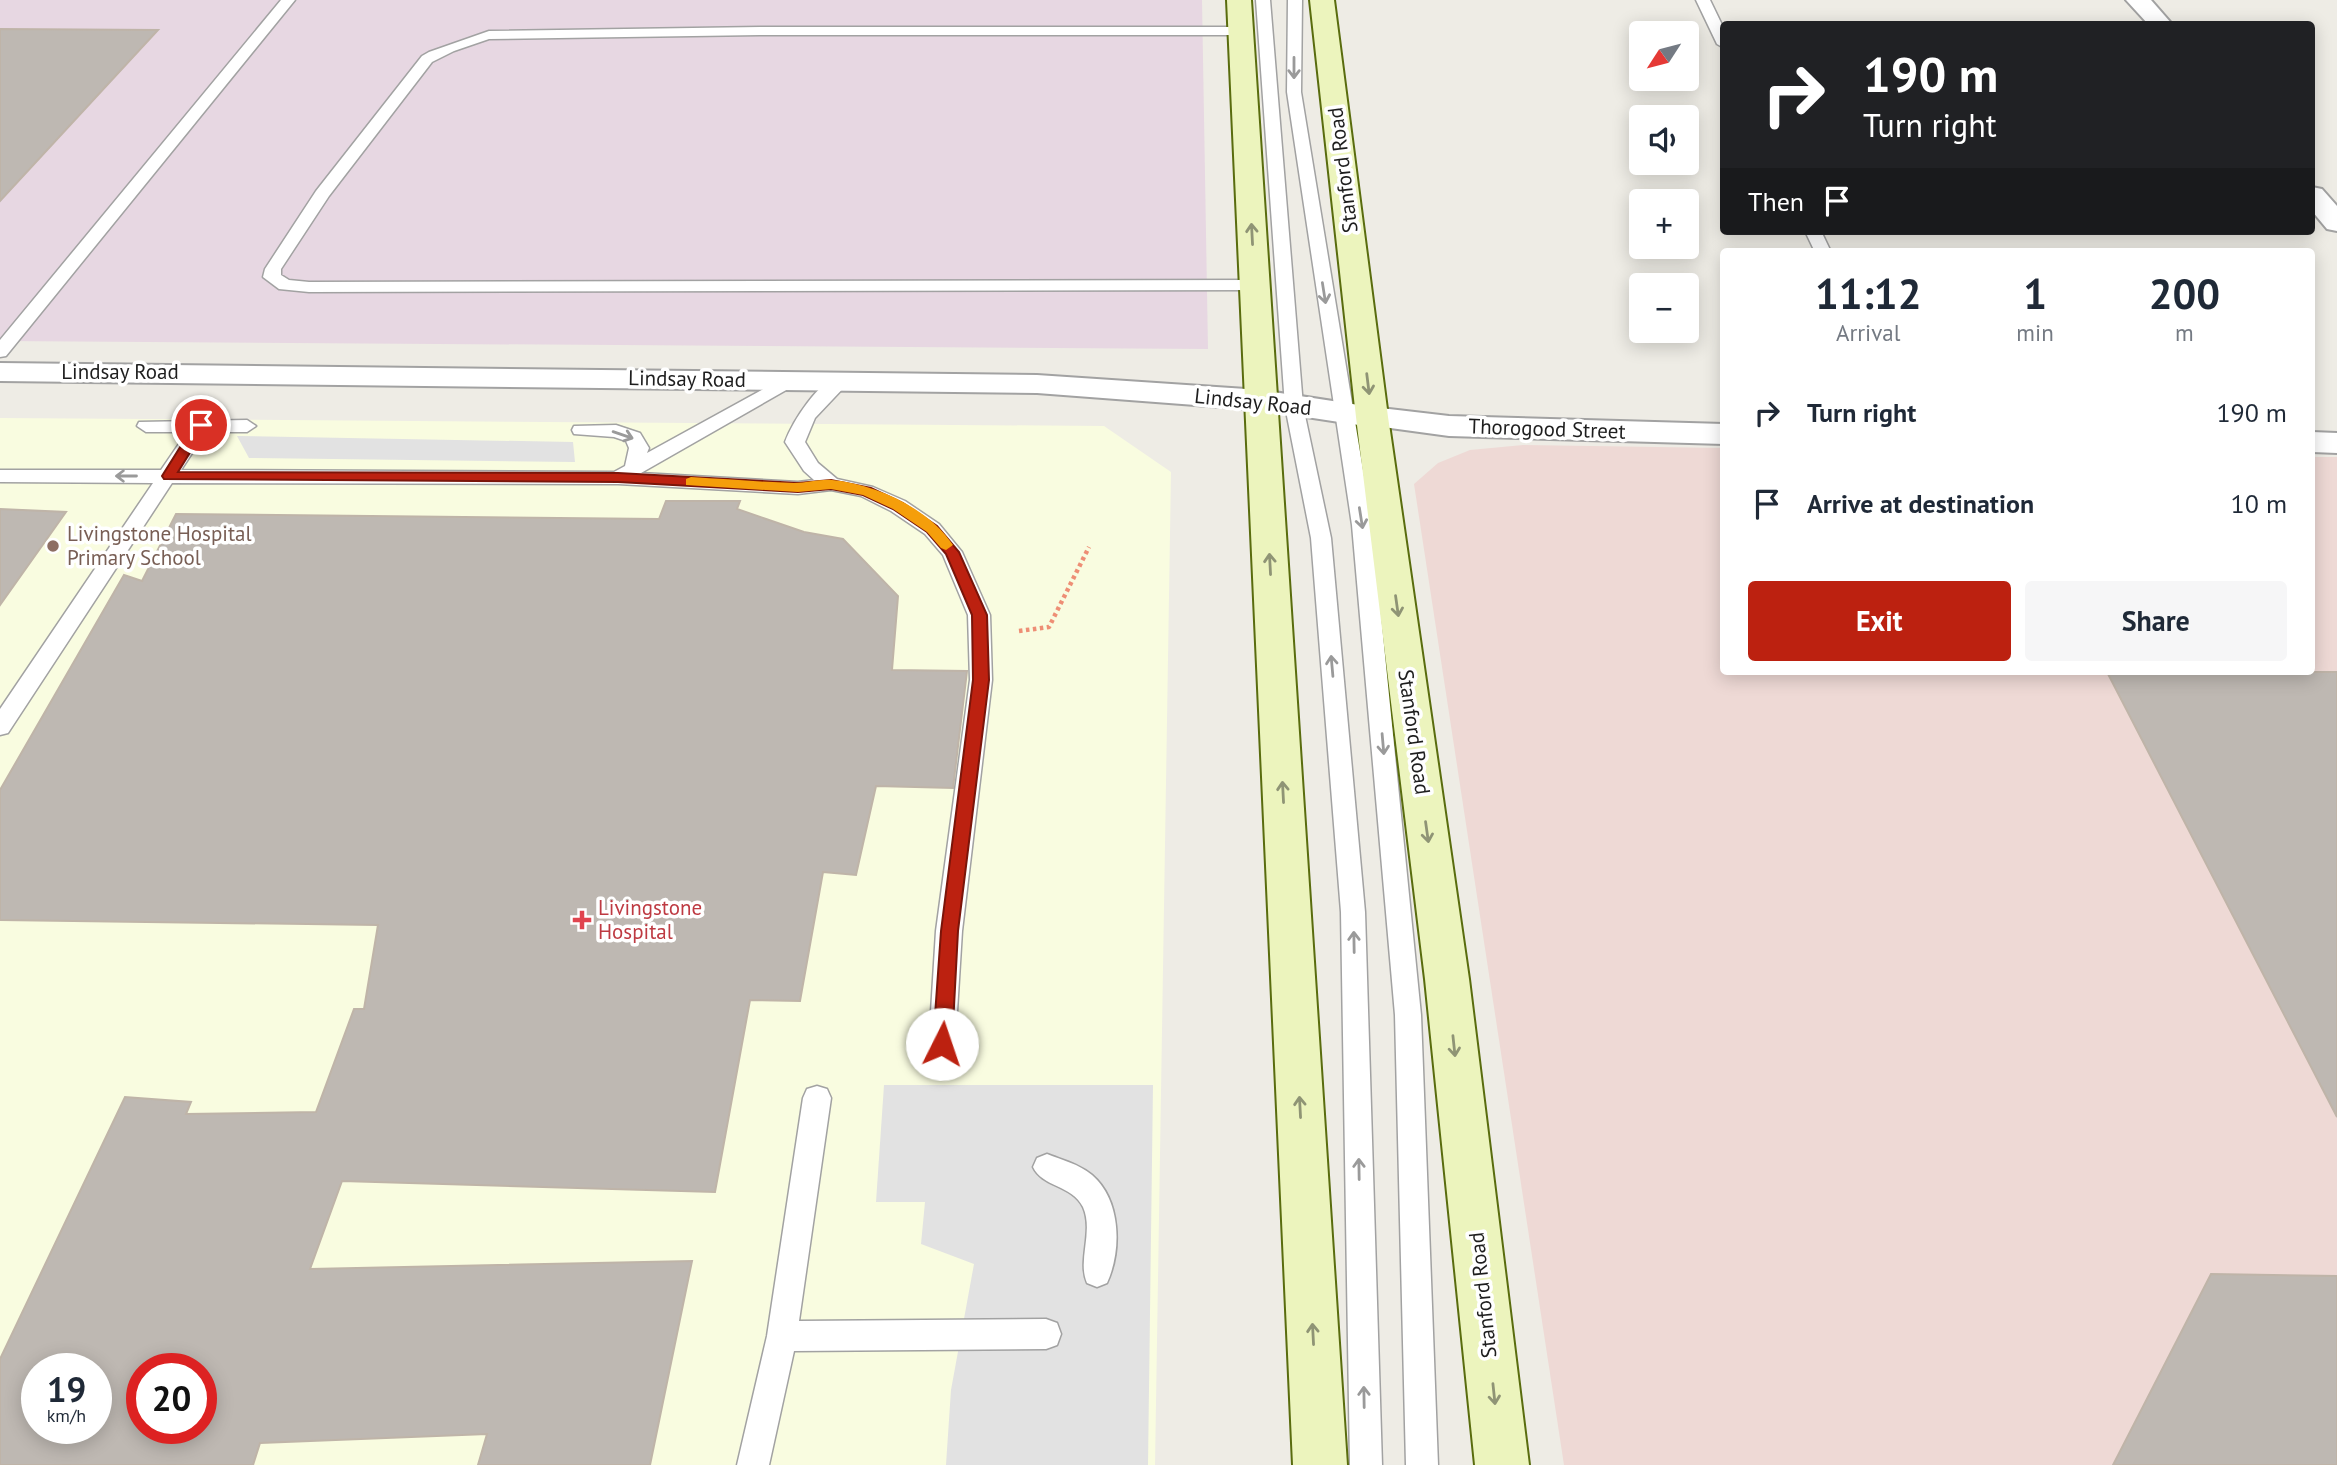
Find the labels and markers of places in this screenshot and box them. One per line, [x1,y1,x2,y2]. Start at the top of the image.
pin [171,395,231,455]
place label: Livingstone Hospital Primary School [67,520,252,571]
marker: Livingstone Hospital Primary School [45,538,61,554]
place label: Livingstone Hospital [598,894,702,945]
marker: Livingstone Hospital [572,910,592,930]

